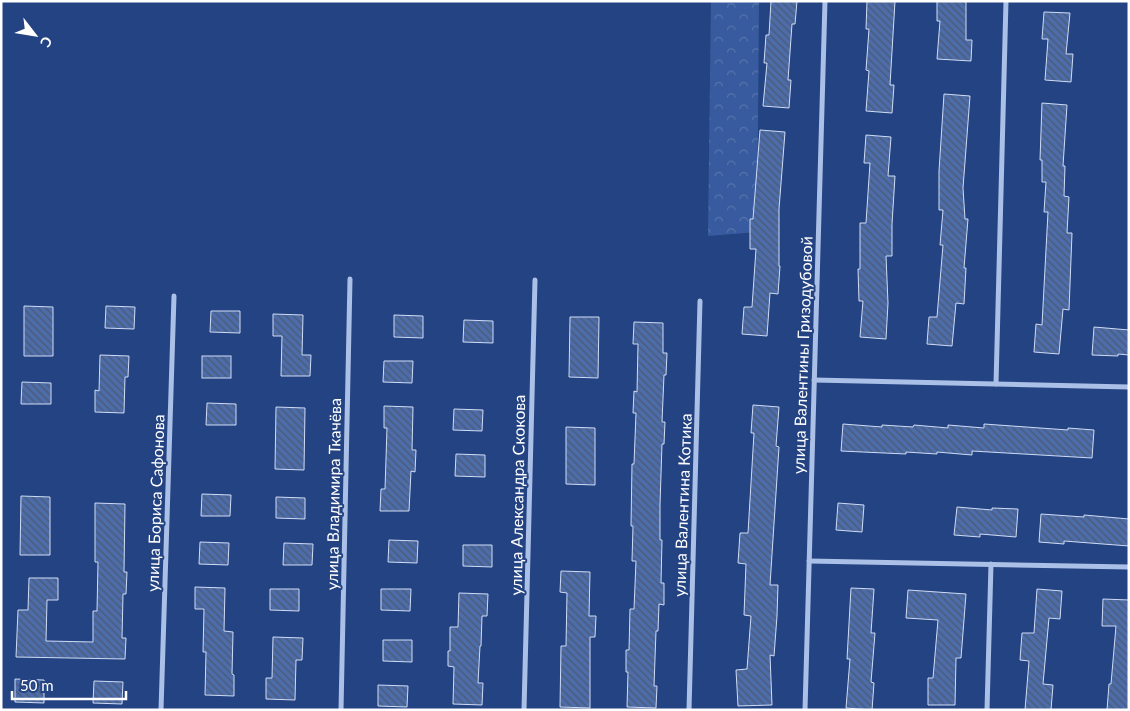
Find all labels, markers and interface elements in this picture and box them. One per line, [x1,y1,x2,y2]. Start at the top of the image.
north arrow [10,10,60,60]
text: С [37,34,56,51]
street label: улица Валентины Гризодубовой [788,236,816,474]
street label: улица Александра Скокова [506,395,528,595]
street label: улица Владимира Ткачёва [322,398,344,590]
street label: улица Валентина Котика [669,413,695,597]
street label: улица Бориса Сафонова [142,414,168,592]
scale bar [12,668,126,700]
text: 50 m [20,676,54,694]

